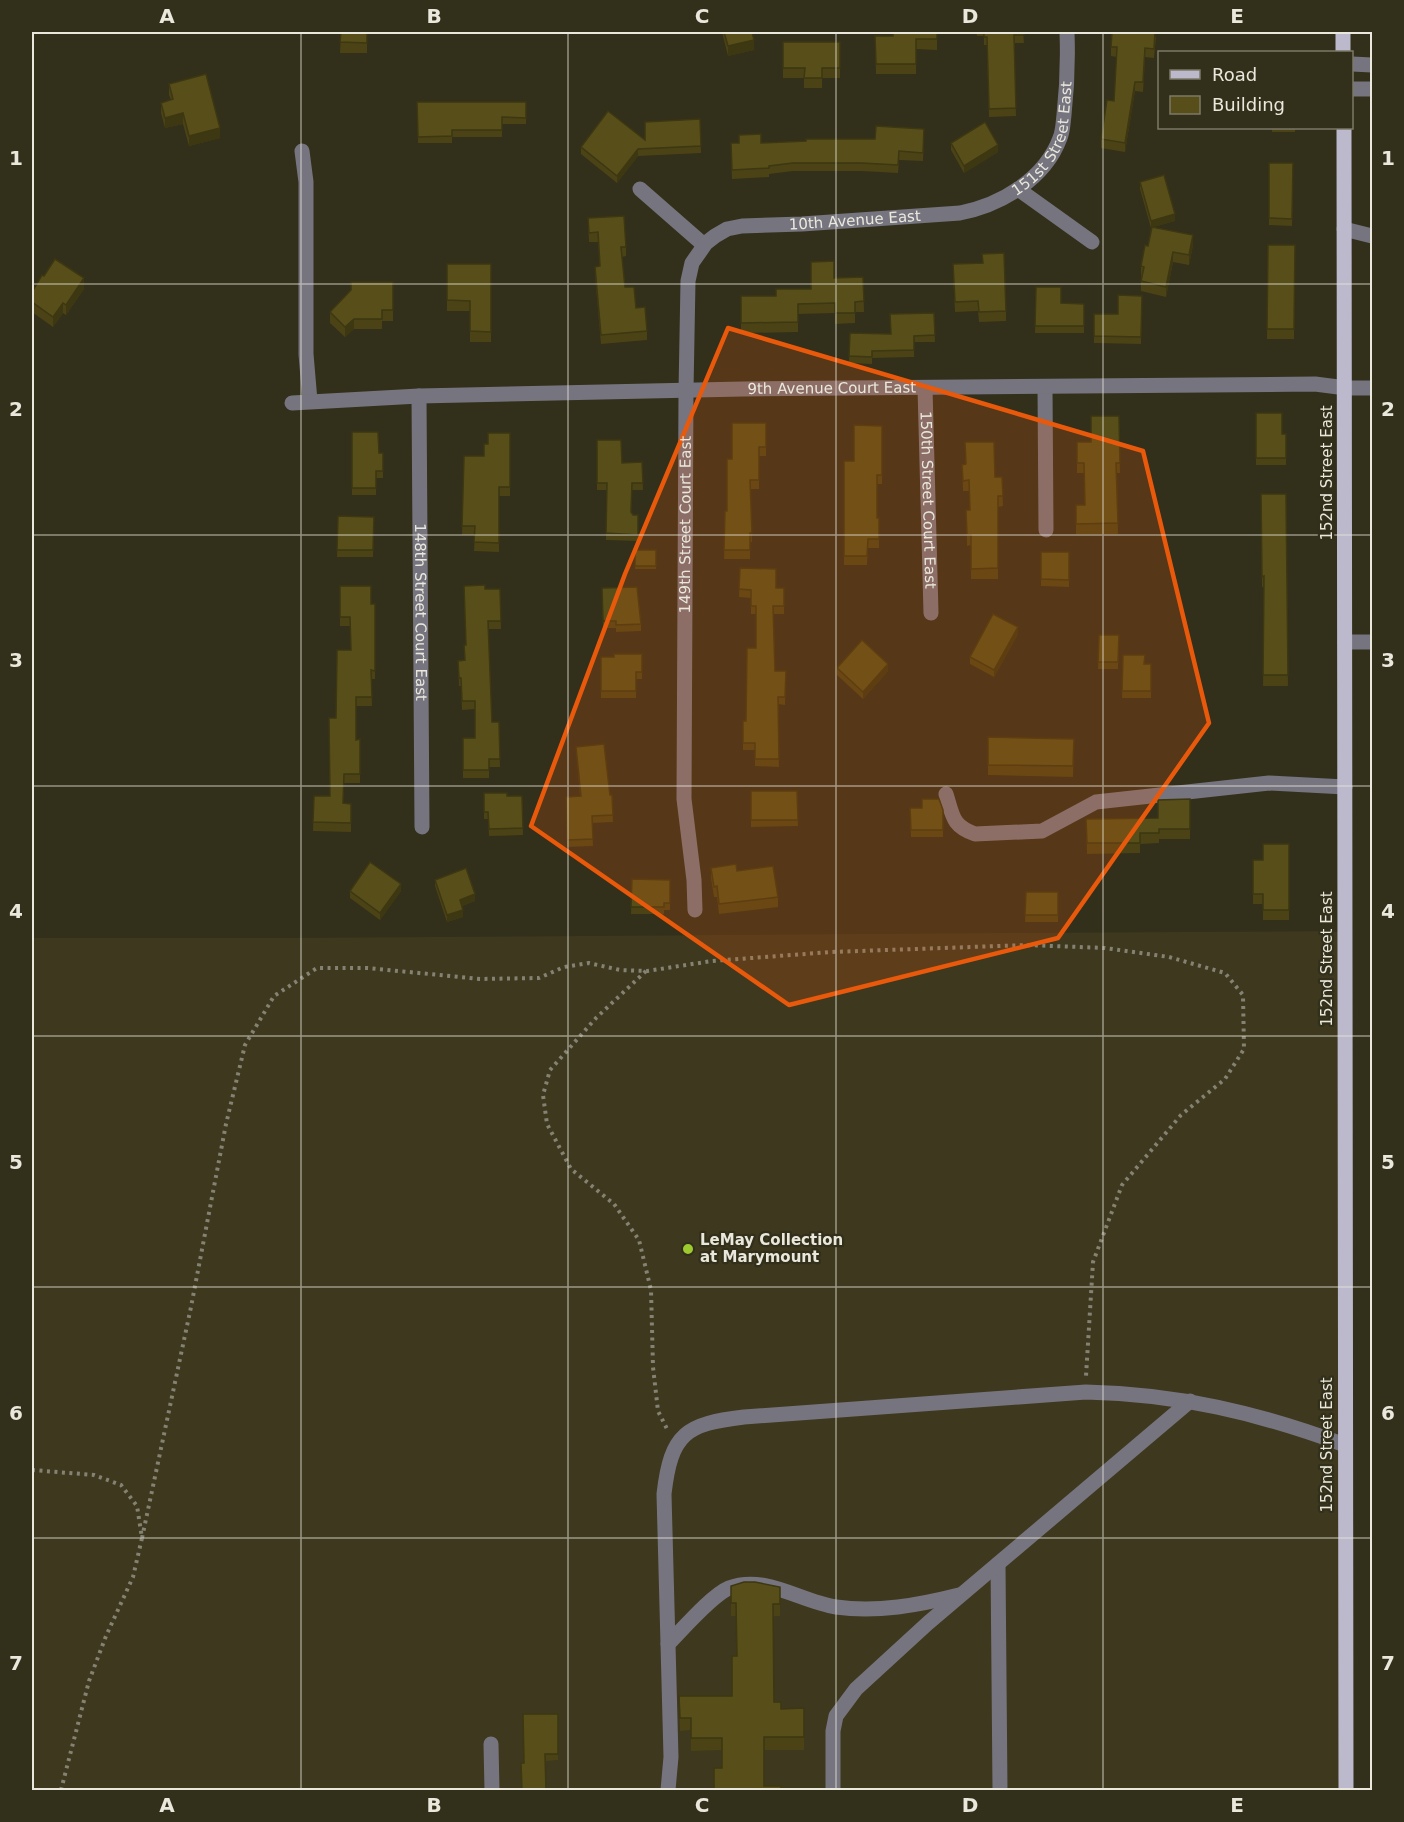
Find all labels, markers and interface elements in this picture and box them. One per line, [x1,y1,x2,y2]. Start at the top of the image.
text: A [159,4,175,28]
text: B [426,4,442,28]
text: C [695,4,709,28]
text: D [962,4,978,28]
text: E [1230,4,1244,28]
legend [1158,51,1353,129]
text: Road [1212,64,1257,85]
street label: 151st Street East [1008,81,1076,200]
text: Building [1212,94,1285,115]
text: 1 [9,146,23,170]
text: 1 [1381,146,1395,170]
street label: 10th Avenue East [788,207,921,233]
street label: 9th Avenue Court East [747,378,916,398]
text: 2 [9,397,23,421]
text: 2 [1381,397,1395,421]
street label: 152nd Street East [1318,405,1336,541]
street label: 150th Street Court East [917,411,939,589]
street label: 149th Street Court East [676,436,695,614]
street label: 148th Street Court East [411,523,430,701]
text: 3 [9,648,23,672]
text: 3 [1381,648,1395,672]
street label: 152nd Street East [1318,891,1336,1027]
text: 4 [9,899,23,923]
text: 4 [1381,899,1395,923]
text: 5 [9,1150,23,1174]
text: 5 [1381,1150,1395,1174]
place label: LeMay Collection at Marymount [700,1231,843,1266]
marker: LeMay Collection at Marymount [681,1242,695,1256]
street label: 152nd Street East [1318,1377,1336,1513]
text: 6 [9,1401,23,1425]
text: 6 [1381,1401,1395,1425]
text: 7 [9,1651,23,1675]
text: 7 [1381,1651,1395,1675]
text: A [159,1793,175,1817]
text: B [426,1793,442,1817]
text: C [695,1793,709,1817]
text: D [962,1793,978,1817]
text: E [1230,1793,1244,1817]

